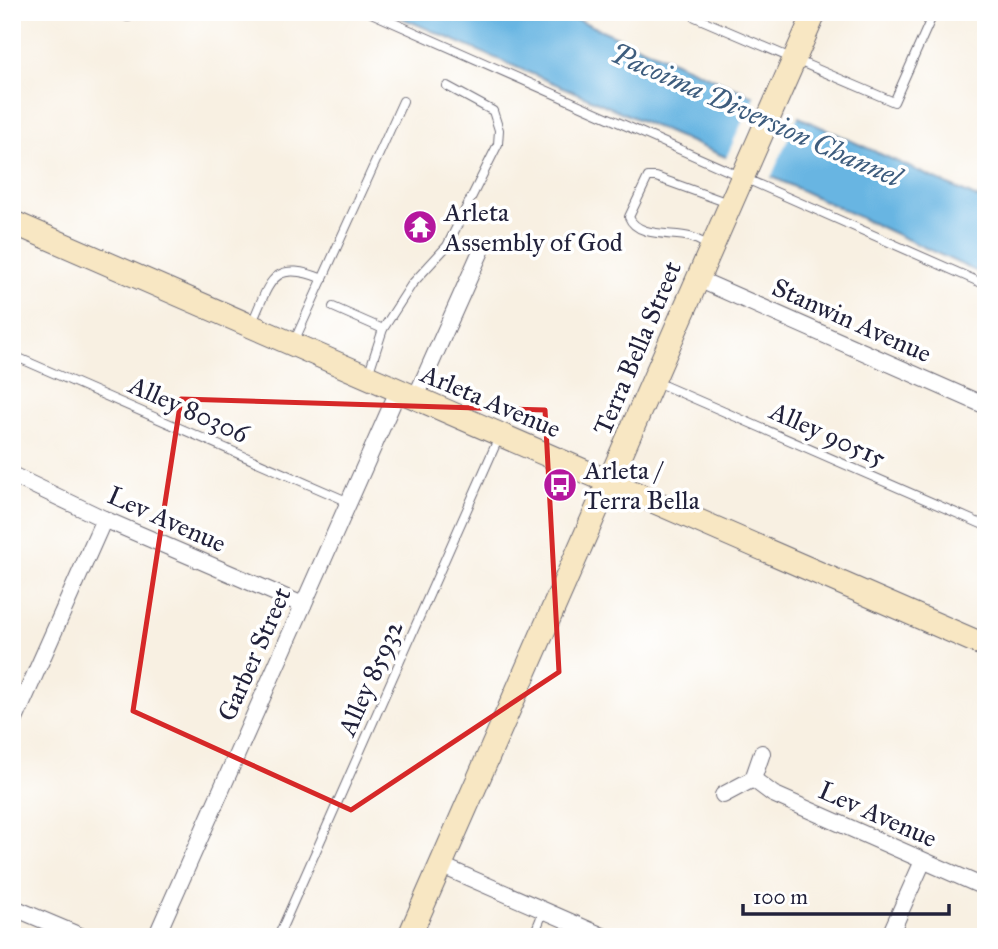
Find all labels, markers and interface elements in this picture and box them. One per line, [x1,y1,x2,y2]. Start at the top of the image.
water label: Pacoima Diversion Channel [605,35,909,196]
place label: Arleta Assembly of God [443,196,623,258]
temple icon: Arleta Assembly of God [401,208,439,246]
street label: Terra Bella Street [586,256,688,440]
street label: Stanwin Avenue [767,271,937,369]
street label: Arleta Avenue [415,357,566,445]
street label: Alley 80306 [123,368,254,450]
street label: Alley 90515 [764,394,891,474]
place label: Arleta / Terra Bella [583,454,700,516]
bus stop icon: Arleta / Terra Bella [541,466,579,504]
street label: Lev Avenue [103,479,231,559]
street label: Garber Street [210,582,298,726]
street label: Alley 85932 [330,615,410,742]
street label: Lev Avenue [814,774,942,854]
scale bar [743,872,949,916]
text: 100 m [753,884,808,910]

